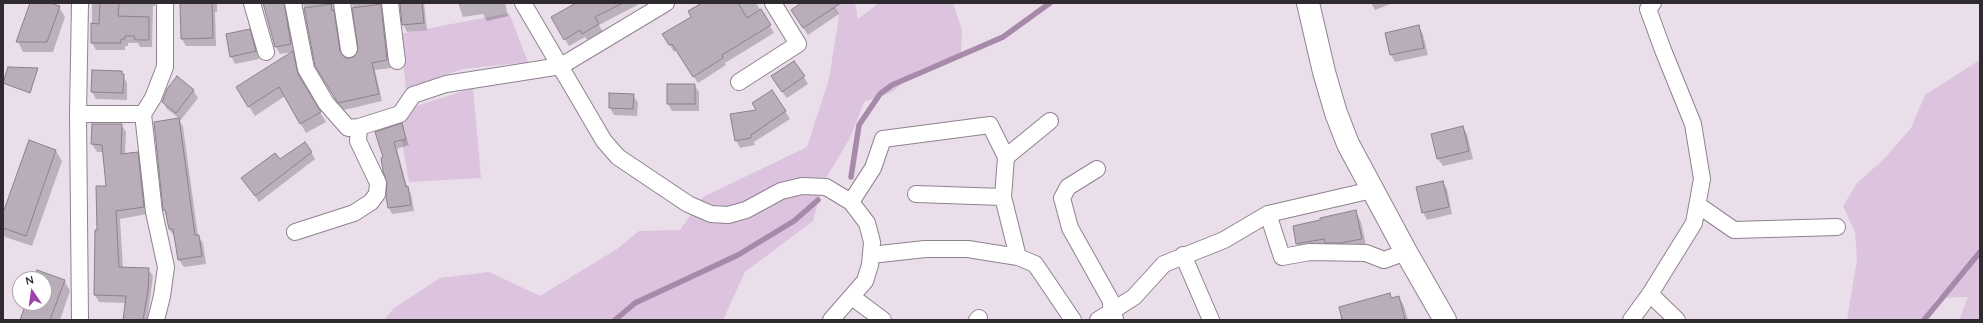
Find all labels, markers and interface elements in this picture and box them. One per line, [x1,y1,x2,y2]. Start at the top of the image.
north arrow [12,271,52,311]
text: N [24,273,35,288]

